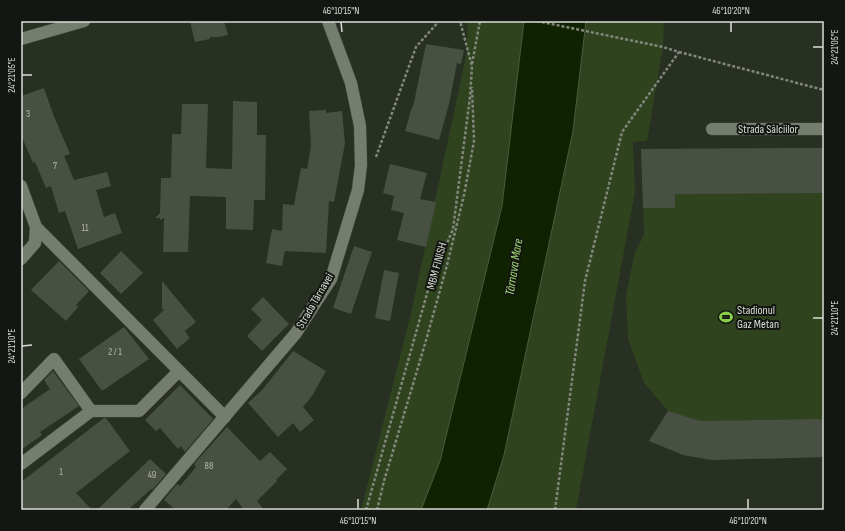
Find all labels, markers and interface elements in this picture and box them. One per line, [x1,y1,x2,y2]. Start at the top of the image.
text: 46°10'15"N [323,5,359,17]
text: 46°10'20"N [712,5,750,17]
text: 24°21'05"E [829,29,841,65]
text: 24°21'05"E [6,57,18,93]
house number: 3 [26,108,30,120]
street label: Strada Sălciilor [738,122,799,137]
house number: 7 [53,160,57,172]
house number: 11 [82,222,89,234]
water label: Târnava Mare [502,237,526,297]
street label: MBM FINISH [423,241,451,291]
street label: Strada Târnavei [293,271,337,331]
text: 24°21'10"E [829,301,841,335]
place label: Stadionul Gaz Metan [737,303,779,332]
sports icon: Stadionul Gaz Metan [718,309,734,325]
text: 24°21'10"E [6,329,18,363]
house number: 2 / 1 [108,346,122,358]
house number: 88 [205,460,213,472]
house number: 1 [59,466,63,478]
house number: 49 [148,469,156,481]
text: 46°10'15"N [340,515,376,527]
text: 46°10'20"N [729,515,767,527]

